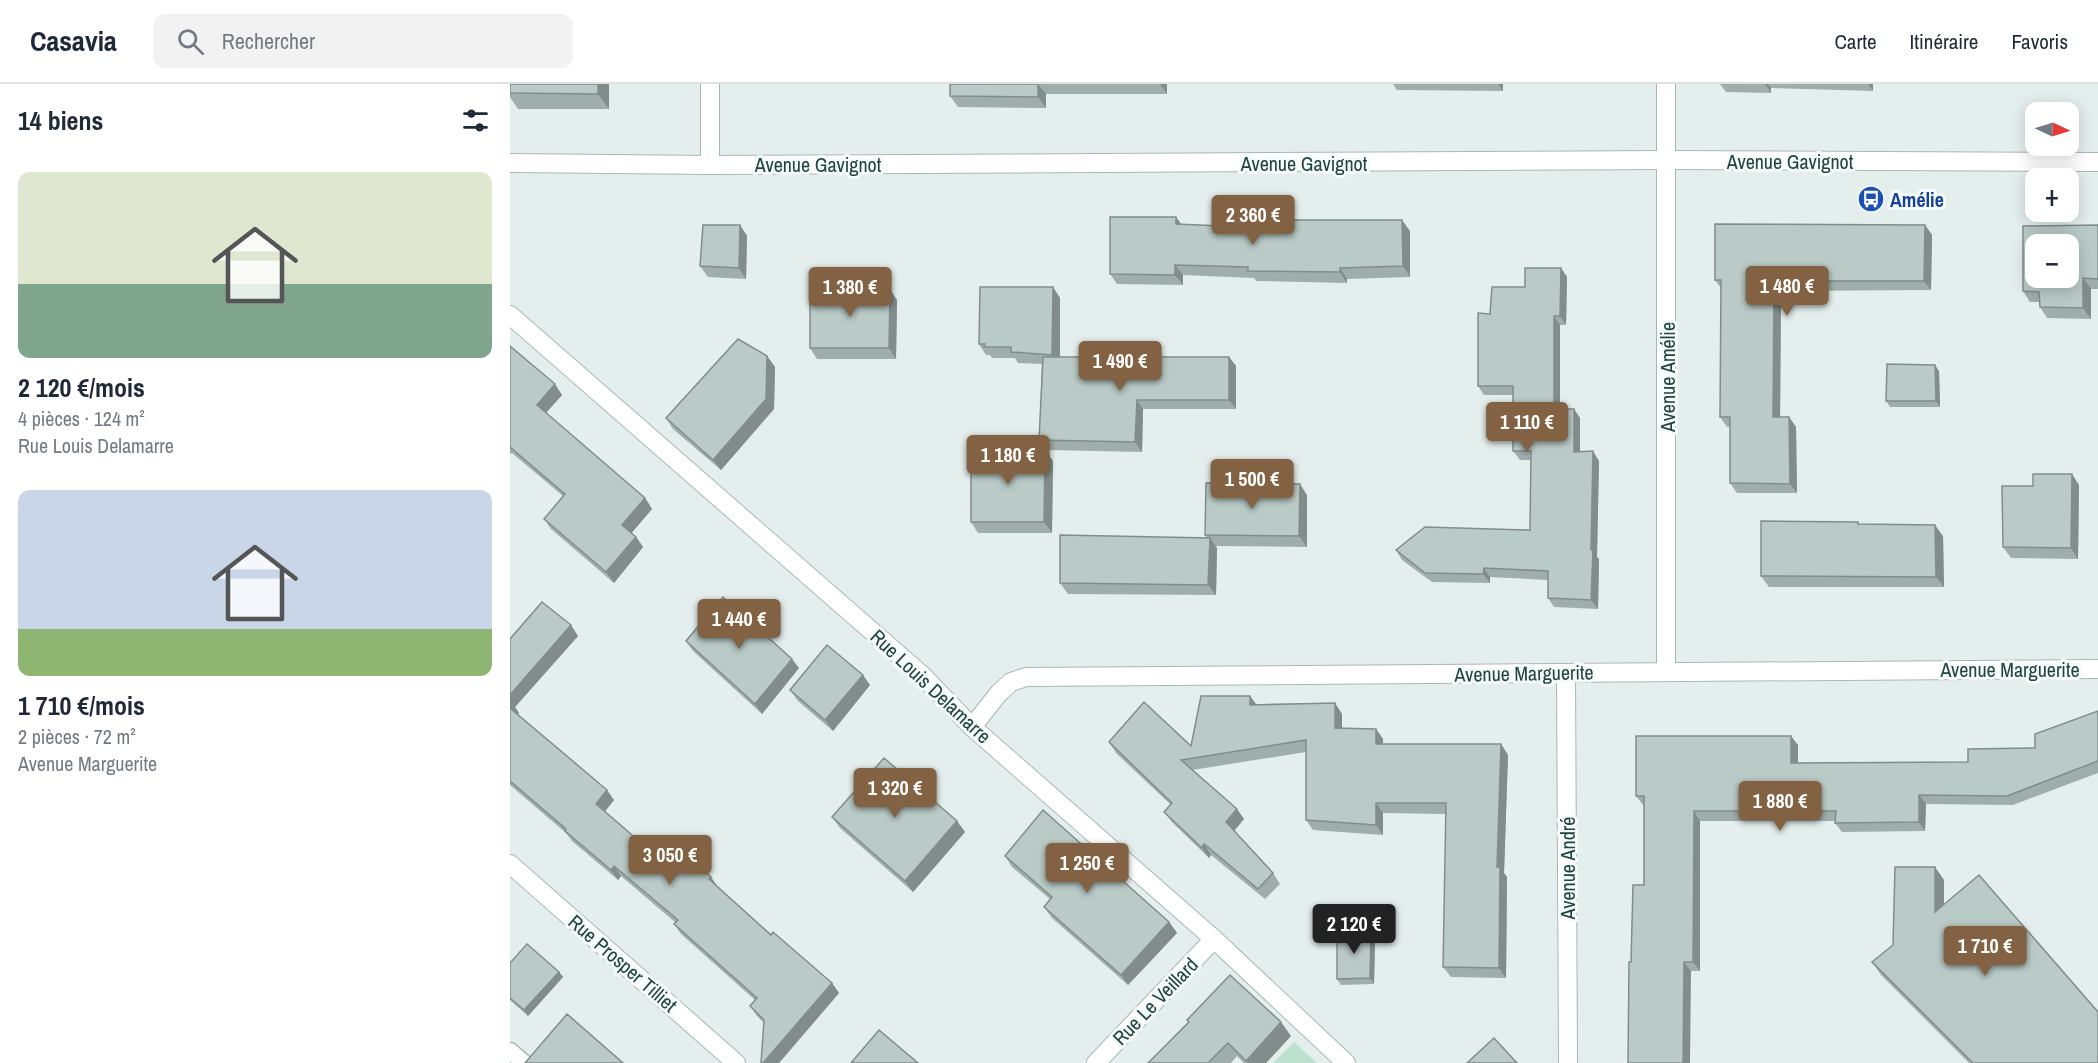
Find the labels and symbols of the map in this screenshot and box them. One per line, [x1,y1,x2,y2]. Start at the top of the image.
north arrow [2025,102,2079,156]
street label: Avenue Gavignot [1726,148,1854,175]
street label: Avenue Gavignot [1240,150,1368,177]
street label: Avenue Gavignot [754,151,882,178]
bus stop icon: Amélie [1856,184,1886,214]
place label: Amélie [1890,186,1944,213]
pin: 2 360 € [1198,195,1308,246]
pin: 1 480 € [1732,266,1842,317]
pin: 1 380 € [795,267,905,318]
street label: Avenue Amélie [1654,322,1681,433]
pin: 1 490 € [1065,341,1175,392]
pin: 1 110 € [1472,402,1582,453]
pin: 1 180 € [953,435,1063,486]
pin: 1 500 € [1197,459,1307,510]
pin: 1 440 € [684,599,794,650]
street label: Rue Louis Delamarre [865,623,997,749]
street label: Avenue Marguerite [1939,656,2080,683]
street label: Avenue Marguerite [1453,658,1594,688]
pin: 1 320 € [840,768,950,819]
pin: 1 880 € [1725,781,1835,832]
street label: Avenue André [1554,817,1581,920]
pin: 3 050 € [615,835,725,886]
pin: 1 250 € [1032,843,1142,894]
pin: 2 120 € [1299,904,1409,955]
street label: Rue Prosper Tilliet [563,908,684,1018]
pin: 1 710 € [1930,926,2040,977]
street label: Rue Le Veillard [1106,951,1204,1051]

